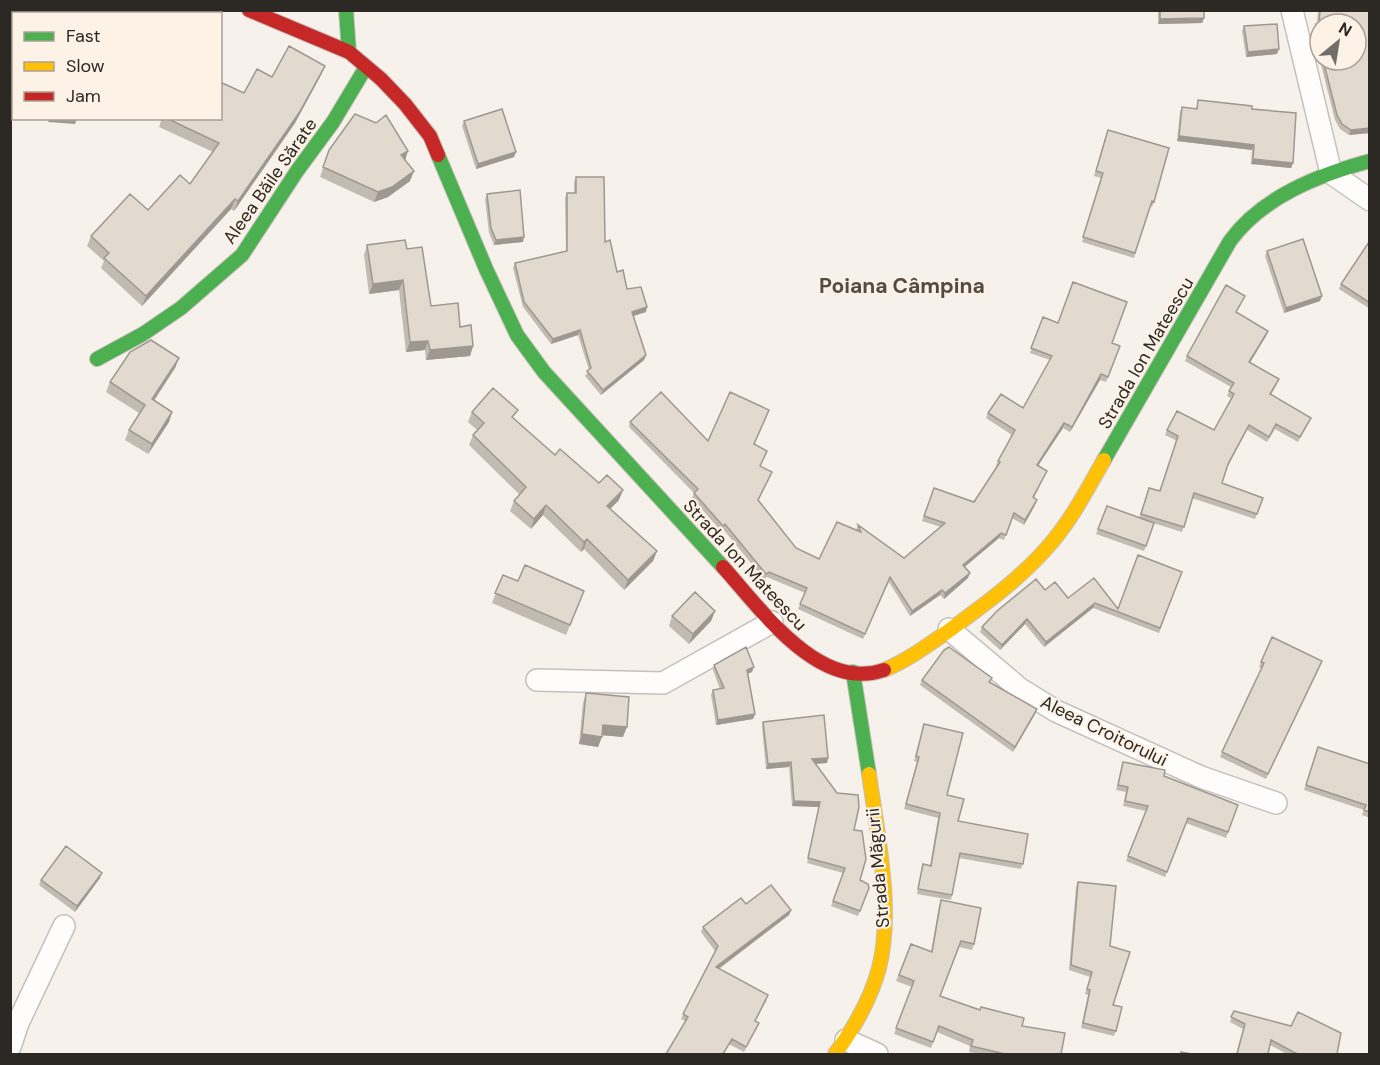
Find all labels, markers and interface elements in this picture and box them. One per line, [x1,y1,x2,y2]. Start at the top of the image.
legend [12,12,222,120]
north arrow [1308,12,1368,72]
text: N [1335,17,1356,41]
text: Fast [66,24,101,48]
text: Slow [66,54,105,78]
text: Jam [66,84,101,108]
street label: Aleea Băile Sărate [218,113,322,249]
district label: Poiana Câmpina [819,272,985,300]
street label: Strada Ion Mateescu [1093,273,1199,433]
street label: Strada Ion Mateescu [678,494,812,636]
street label: Aleea Croitorului [1037,690,1171,772]
street label: Strada Măgurii [861,807,895,929]

